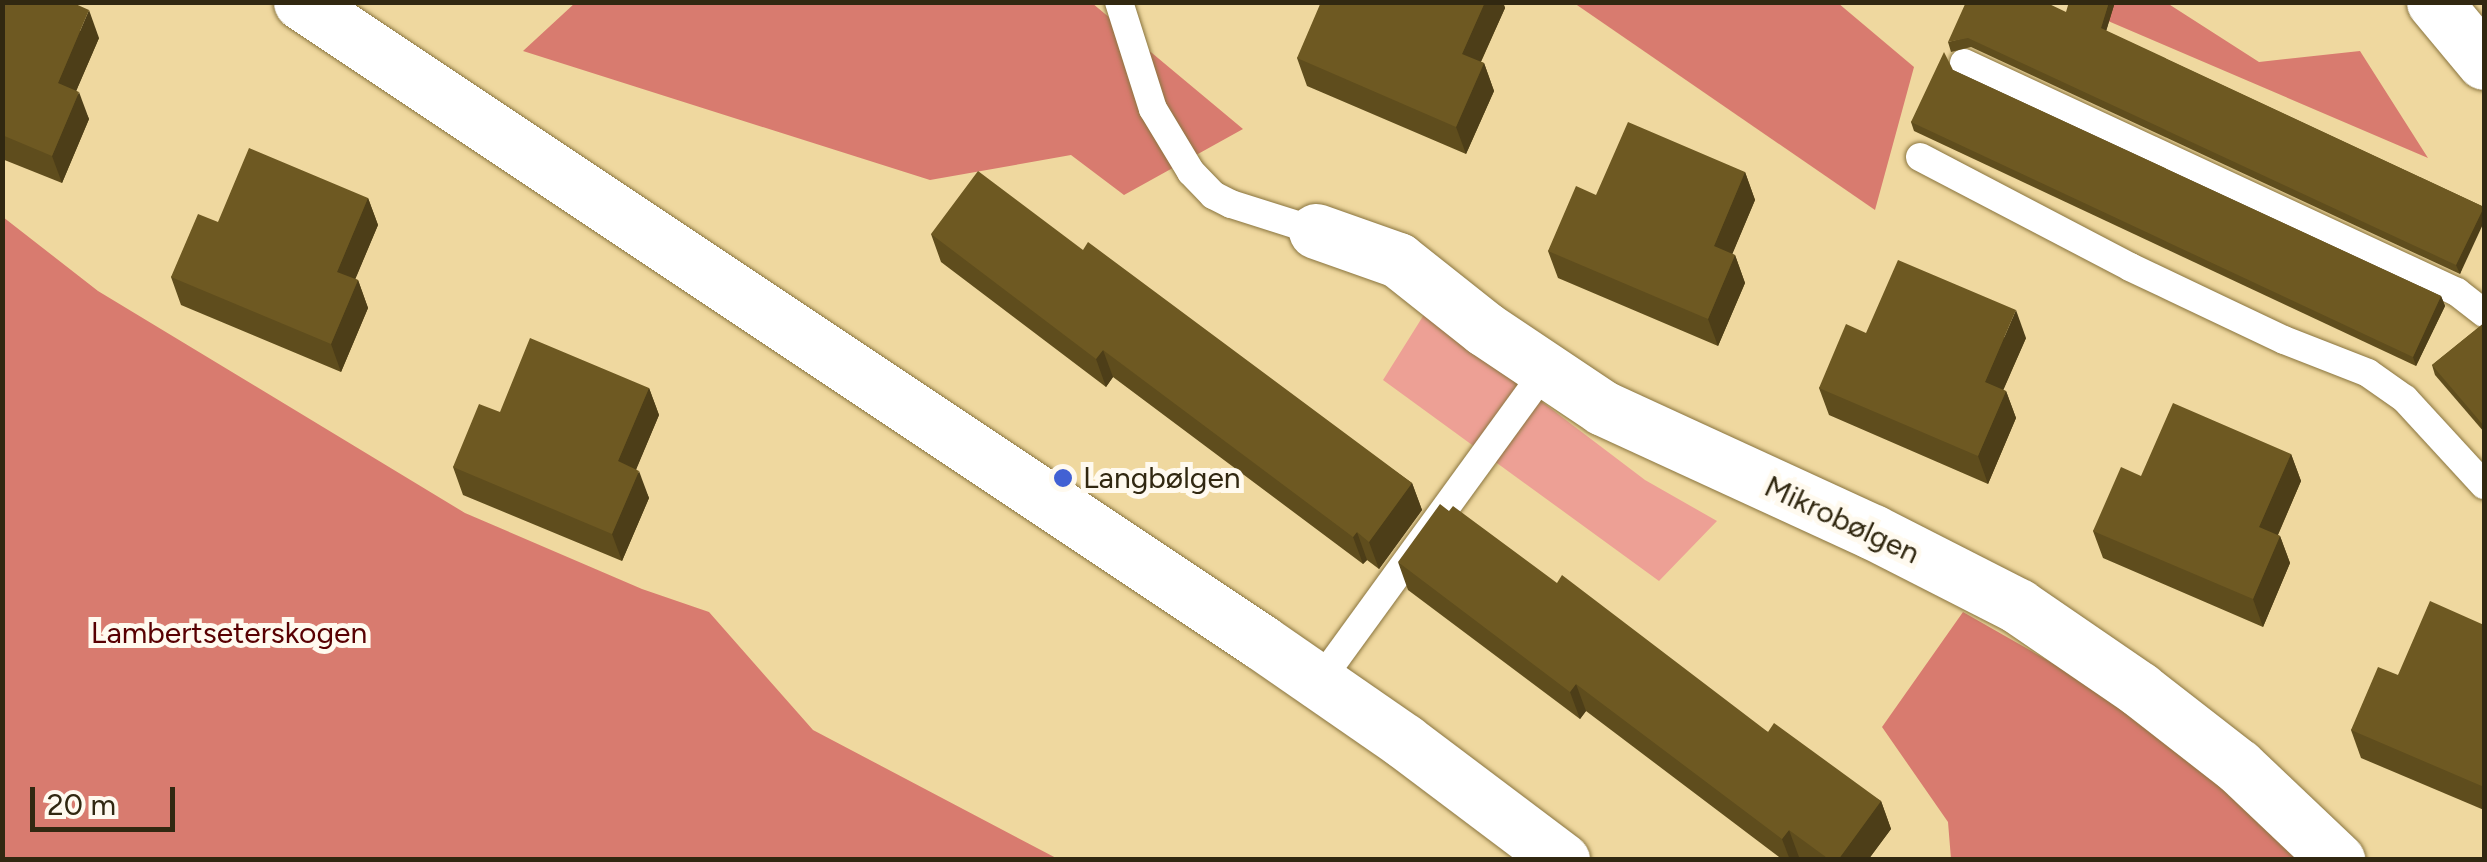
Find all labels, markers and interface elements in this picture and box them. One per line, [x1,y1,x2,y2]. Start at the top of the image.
place label: Langbølgen [1083,460,1241,496]
marker: Langbølgen [1052,467,1074,489]
street label: Mikrobølgen [1759,468,1925,572]
park label: Lambertseterskogen [91,615,367,651]
scale bar [35,767,180,829]
text: 20 m [47,786,116,823]

